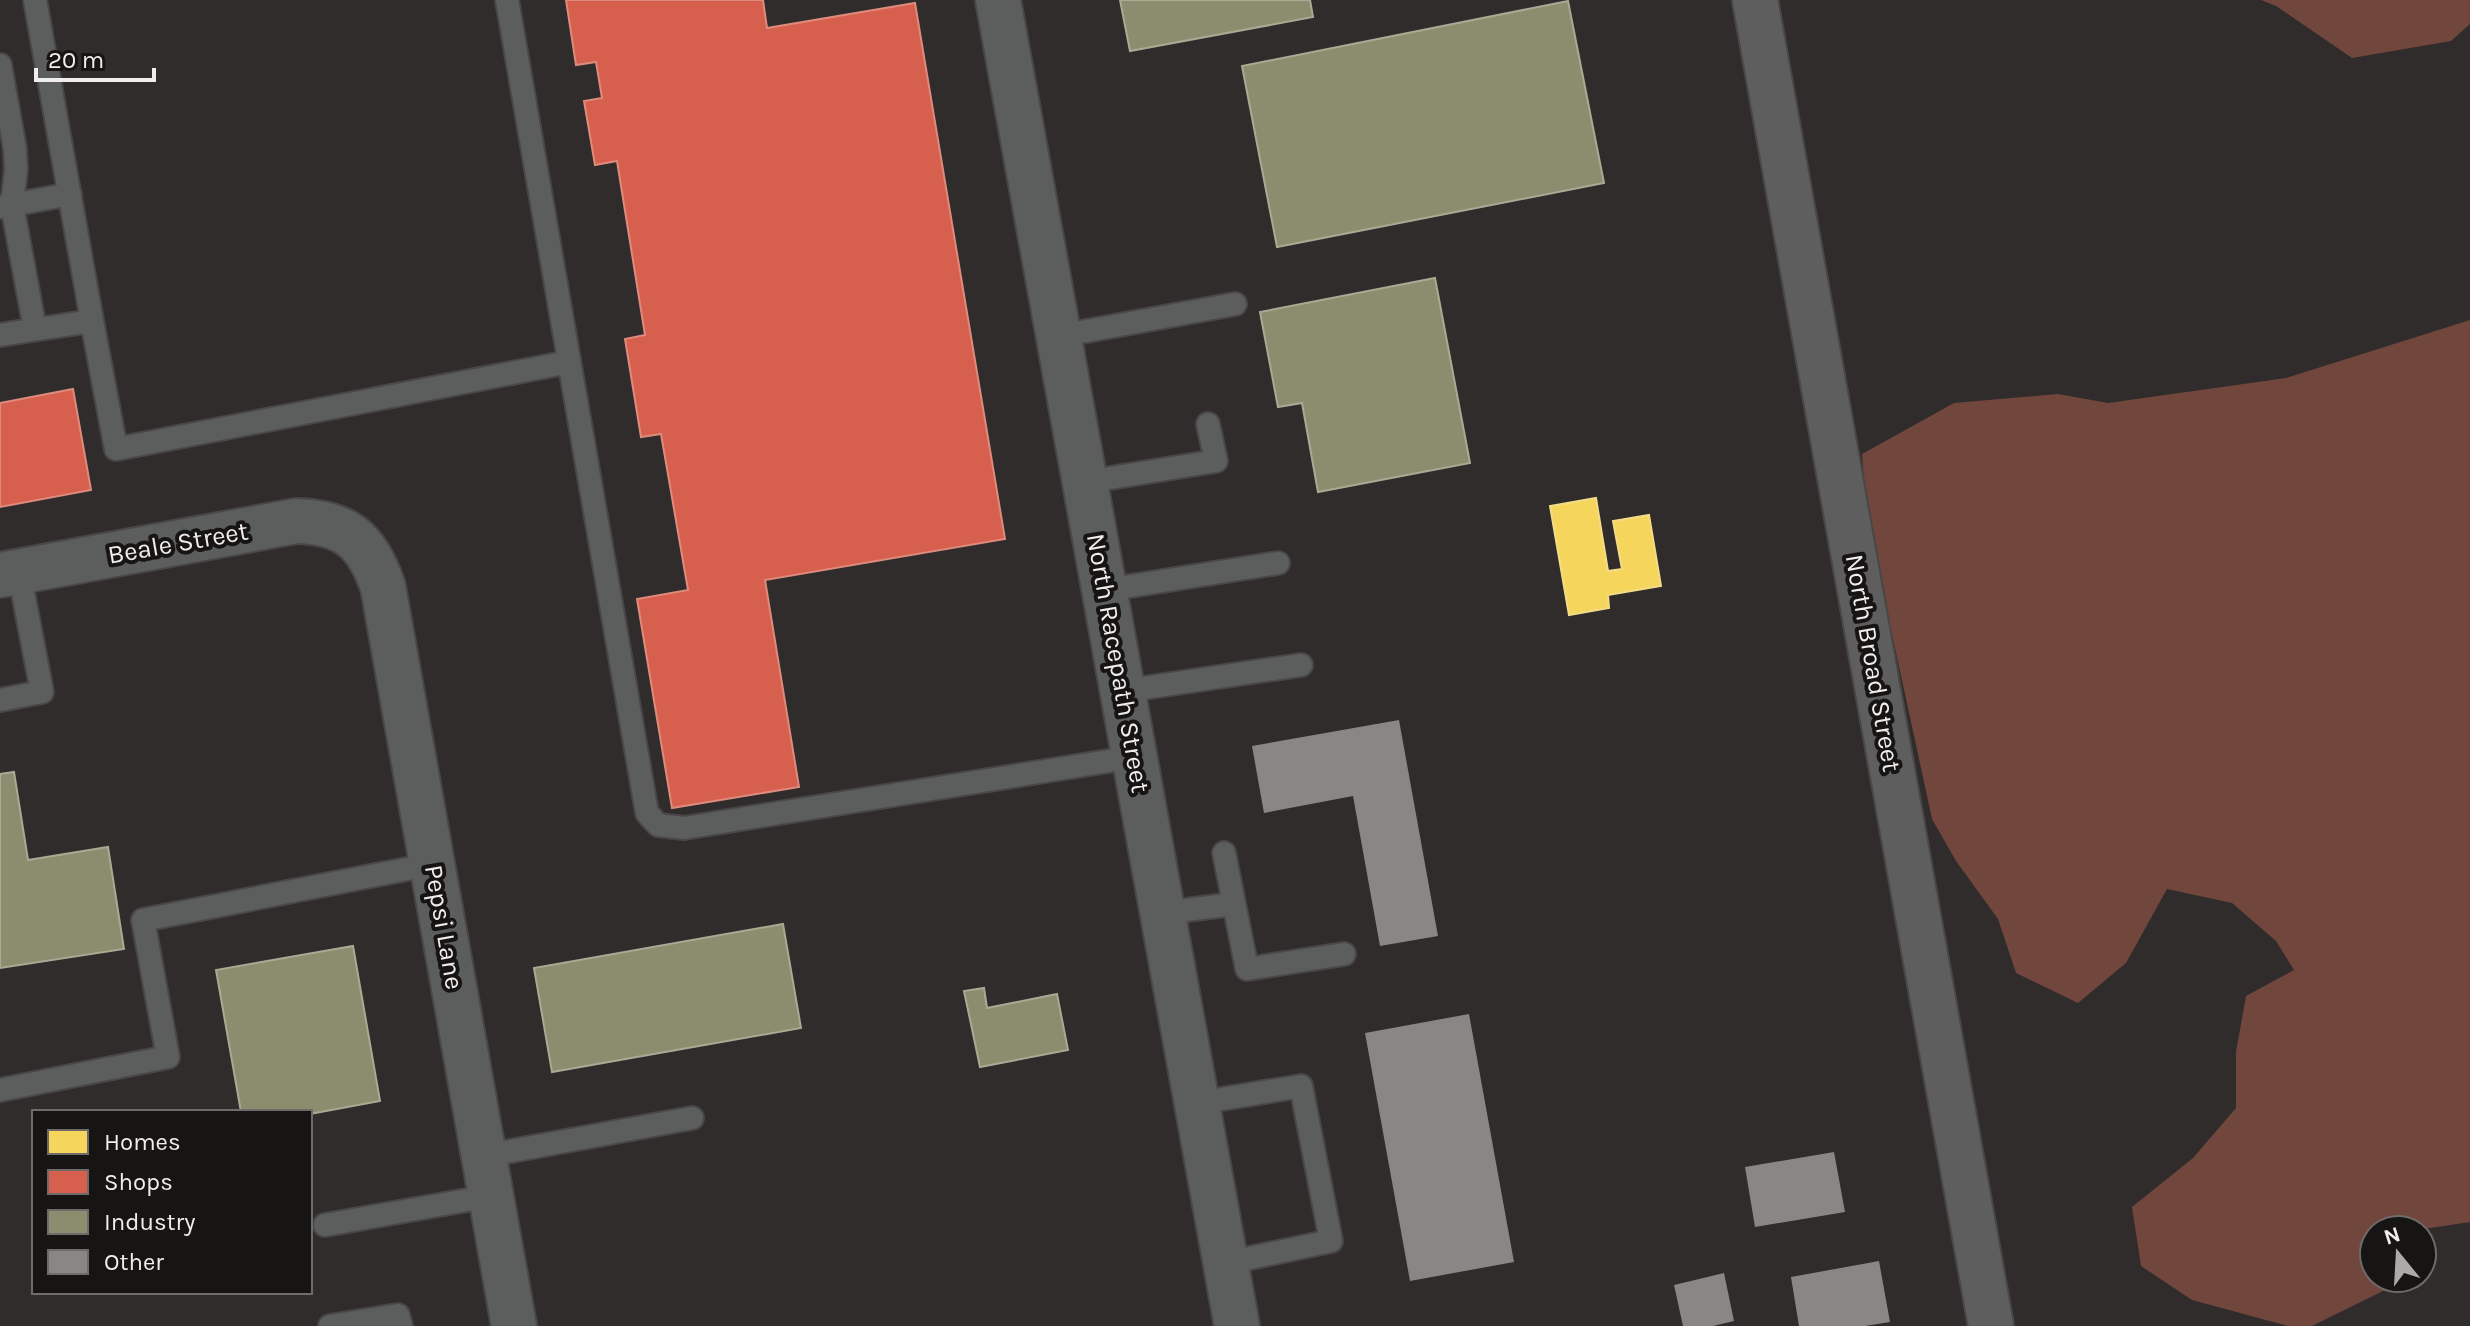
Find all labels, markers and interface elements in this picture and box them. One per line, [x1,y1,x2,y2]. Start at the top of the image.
scale bar [36,32,154,82]
text: 20 m [48,46,104,74]
street label: Beale Street [105,515,251,571]
street label: North Racepath Street [1080,531,1156,795]
street label: North Broad Street [1839,552,1907,774]
street label: Pepsi Lane [418,862,470,992]
legend [32,1110,312,1294]
text: Homes [104,1128,181,1156]
text: Shops [104,1168,173,1196]
text: Industry [104,1208,195,1236]
north arrow [2358,1214,2438,1294]
text: N [2381,1221,2404,1251]
text: Other [104,1248,164,1276]

